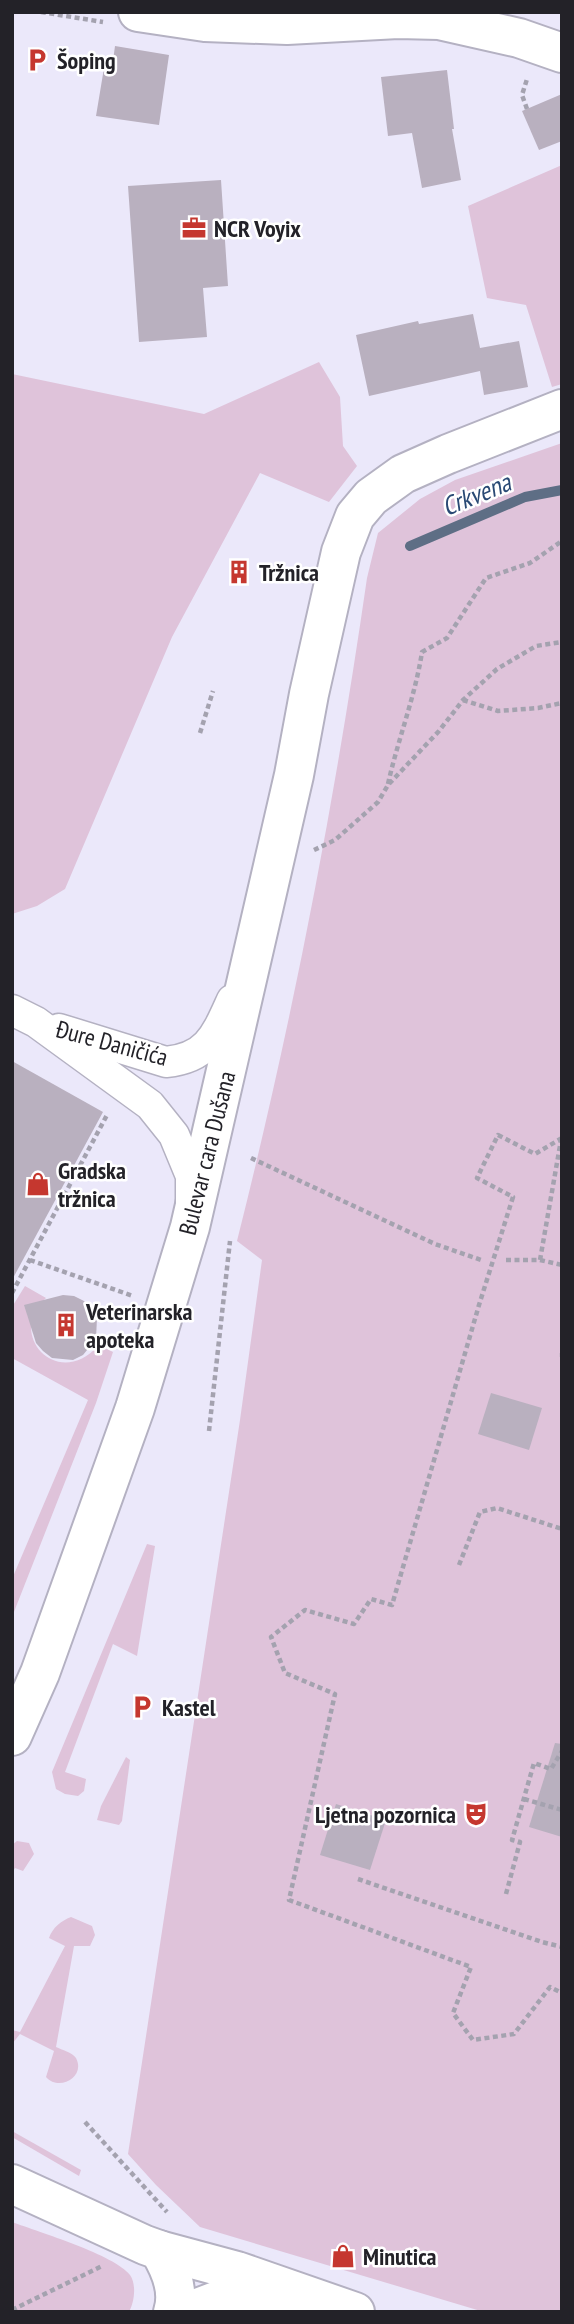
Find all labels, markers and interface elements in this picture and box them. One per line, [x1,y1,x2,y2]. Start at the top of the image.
place label: Šoping [57,45,116,76]
parking icon: Šoping [23,46,51,74]
place label: NCR Voyix [214,213,301,244]
office icon: NCR Voyix [180,214,208,242]
water label: Crkvena [437,465,517,523]
place label: Tržnica [259,557,319,588]
building icon: Tržnica [225,558,253,586]
street label: Đure Daničića [52,1013,171,1073]
street label: Bulevar cara Dušana [172,1068,242,1238]
place label: Gradska tržnica [58,1155,126,1214]
shop icon: Gradska tržnica [24,1170,52,1198]
place label: Veterinarska apoteka [85,1296,193,1355]
building icon: Veterinarska apoteka [52,1311,80,1339]
place label: Kastel [162,1692,216,1723]
parking icon: Kastel [128,1693,156,1721]
place label: Ljetna pozornica [315,1799,456,1830]
theatre icon: Ljetna pozornica [462,1800,490,1828]
place label: Minutica [363,2241,437,2272]
shop icon: Minutica [329,2242,357,2270]

